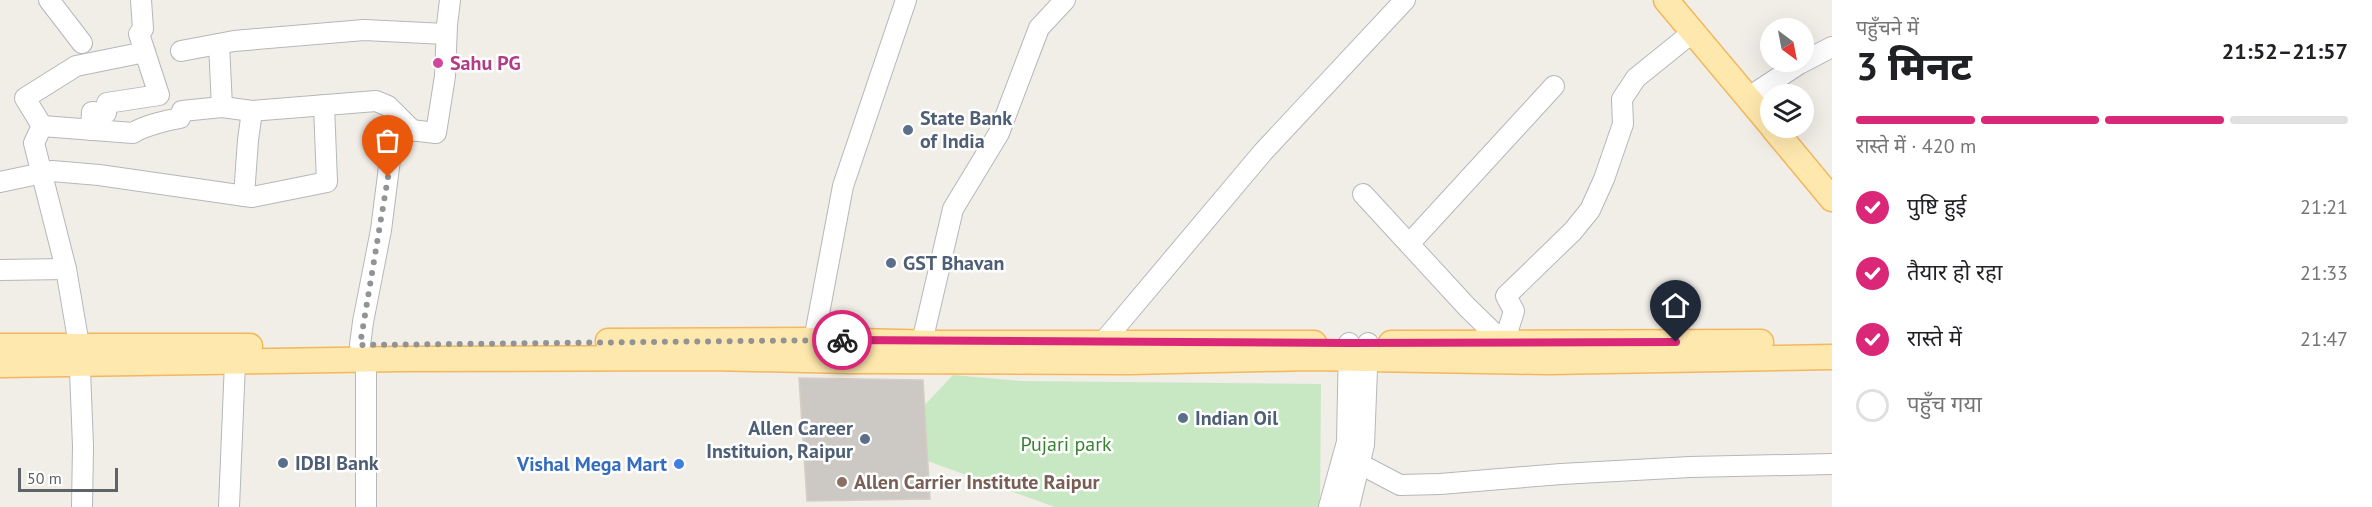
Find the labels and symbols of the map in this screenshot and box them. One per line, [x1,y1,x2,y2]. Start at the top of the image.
north arrow [1760,18,1814,72]
place label: Sahu PG [450,50,521,76]
marker: Sahu PG [431,56,445,70]
place label: State Bank of India [920,105,1012,154]
pin [362,115,413,177]
marker: State Bank of India [901,123,915,137]
place label: GST Bhavan [903,250,1004,276]
marker: GST Bhavan [884,256,898,270]
pin [1650,280,1701,342]
courier [812,310,872,370]
place label: Indian Oil [1195,405,1278,431]
marker: Indian Oil [1176,411,1190,425]
place label: Allen Career Instituion, Raipur [706,415,853,464]
park label: Pujari park [1020,431,1112,457]
marker: Allen Career Instituion, Raipur [858,432,872,446]
place label: IDBI Bank [295,450,379,476]
place label: Vishal Mega Mart [516,451,667,477]
marker: IDBI Bank [276,456,290,470]
marker: Vishal Mega Mart [672,457,686,471]
scale bar [18,465,118,492]
place label: Allen Carrier Institute Raipur [854,469,1099,495]
marker: Allen Carrier Institute Raipur [835,475,849,489]

